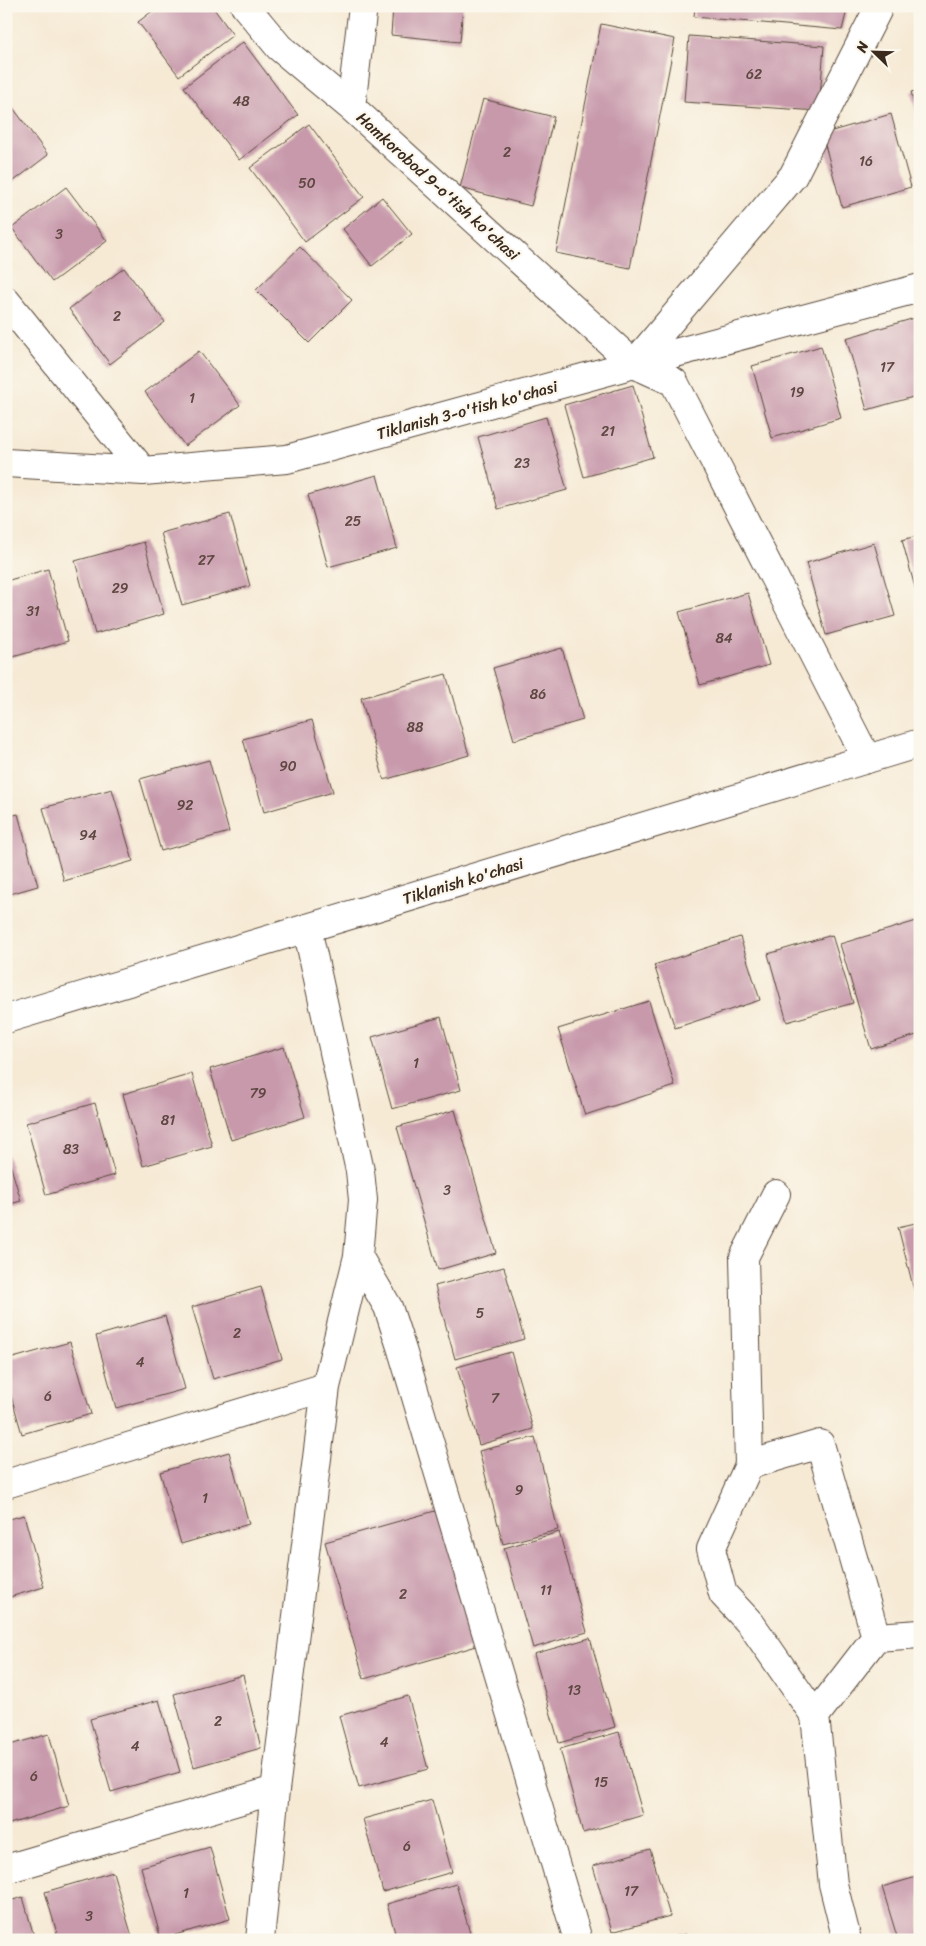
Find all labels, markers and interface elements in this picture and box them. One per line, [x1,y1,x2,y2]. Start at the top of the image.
north arrow [848,28,898,78]
text: N [849,37,876,57]
house number: 62 [746,62,762,87]
house number: 48 [232,89,250,114]
street label: Hamkorobod 9-o'tish ko'chasi [349,104,527,268]
house number: 2 [503,140,511,165]
house number: 16 [859,149,873,174]
house number: 50 [298,171,316,196]
house number: 3 [55,222,63,247]
house number: 2 [113,304,121,329]
house number: 17 [880,355,895,380]
street label: Tiklanish 3-o'tish ko'chasi [373,372,561,448]
house number: 19 [790,380,805,405]
house number: 1 [189,386,195,411]
house number: 21 [601,419,615,444]
house number: 23 [514,451,530,476]
house number: 25 [345,509,362,534]
house number: 27 [198,548,215,573]
house number: 29 [112,576,129,601]
house number: 31 [26,599,40,624]
house number: 84 [715,626,733,651]
house number: 86 [530,682,546,707]
house number: 88 [407,715,424,740]
house number: 90 [279,754,297,779]
house number: 92 [177,793,193,818]
house number: 94 [79,823,97,848]
street label: Tiklanish ko'chasi [399,849,528,913]
house number: 1 [413,1051,419,1076]
house number: 79 [250,1081,267,1106]
house number: 81 [161,1108,175,1133]
house number: 83 [63,1137,79,1162]
house number: 3 [443,1178,451,1203]
house number: 5 [476,1301,485,1326]
house number: 2 [233,1321,241,1346]
house number: 4 [136,1350,145,1375]
house number: 6 [44,1384,52,1409]
house number: 7 [491,1386,500,1411]
house number: 9 [515,1478,524,1503]
house number: 1 [202,1486,208,1511]
house number: 11 [540,1578,552,1603]
house number: 2 [399,1582,407,1607]
house number: 13 [567,1678,581,1703]
house number: 2 [214,1709,222,1734]
house number: 4 [380,1730,389,1755]
house number: 4 [131,1734,140,1759]
house number: 6 [30,1764,38,1789]
house number: 15 [594,1770,609,1795]
house number: 6 [403,1834,411,1859]
house number: 17 [624,1879,639,1904]
house number: 1 [183,1881,189,1906]
house number: 3 [85,1904,93,1929]

